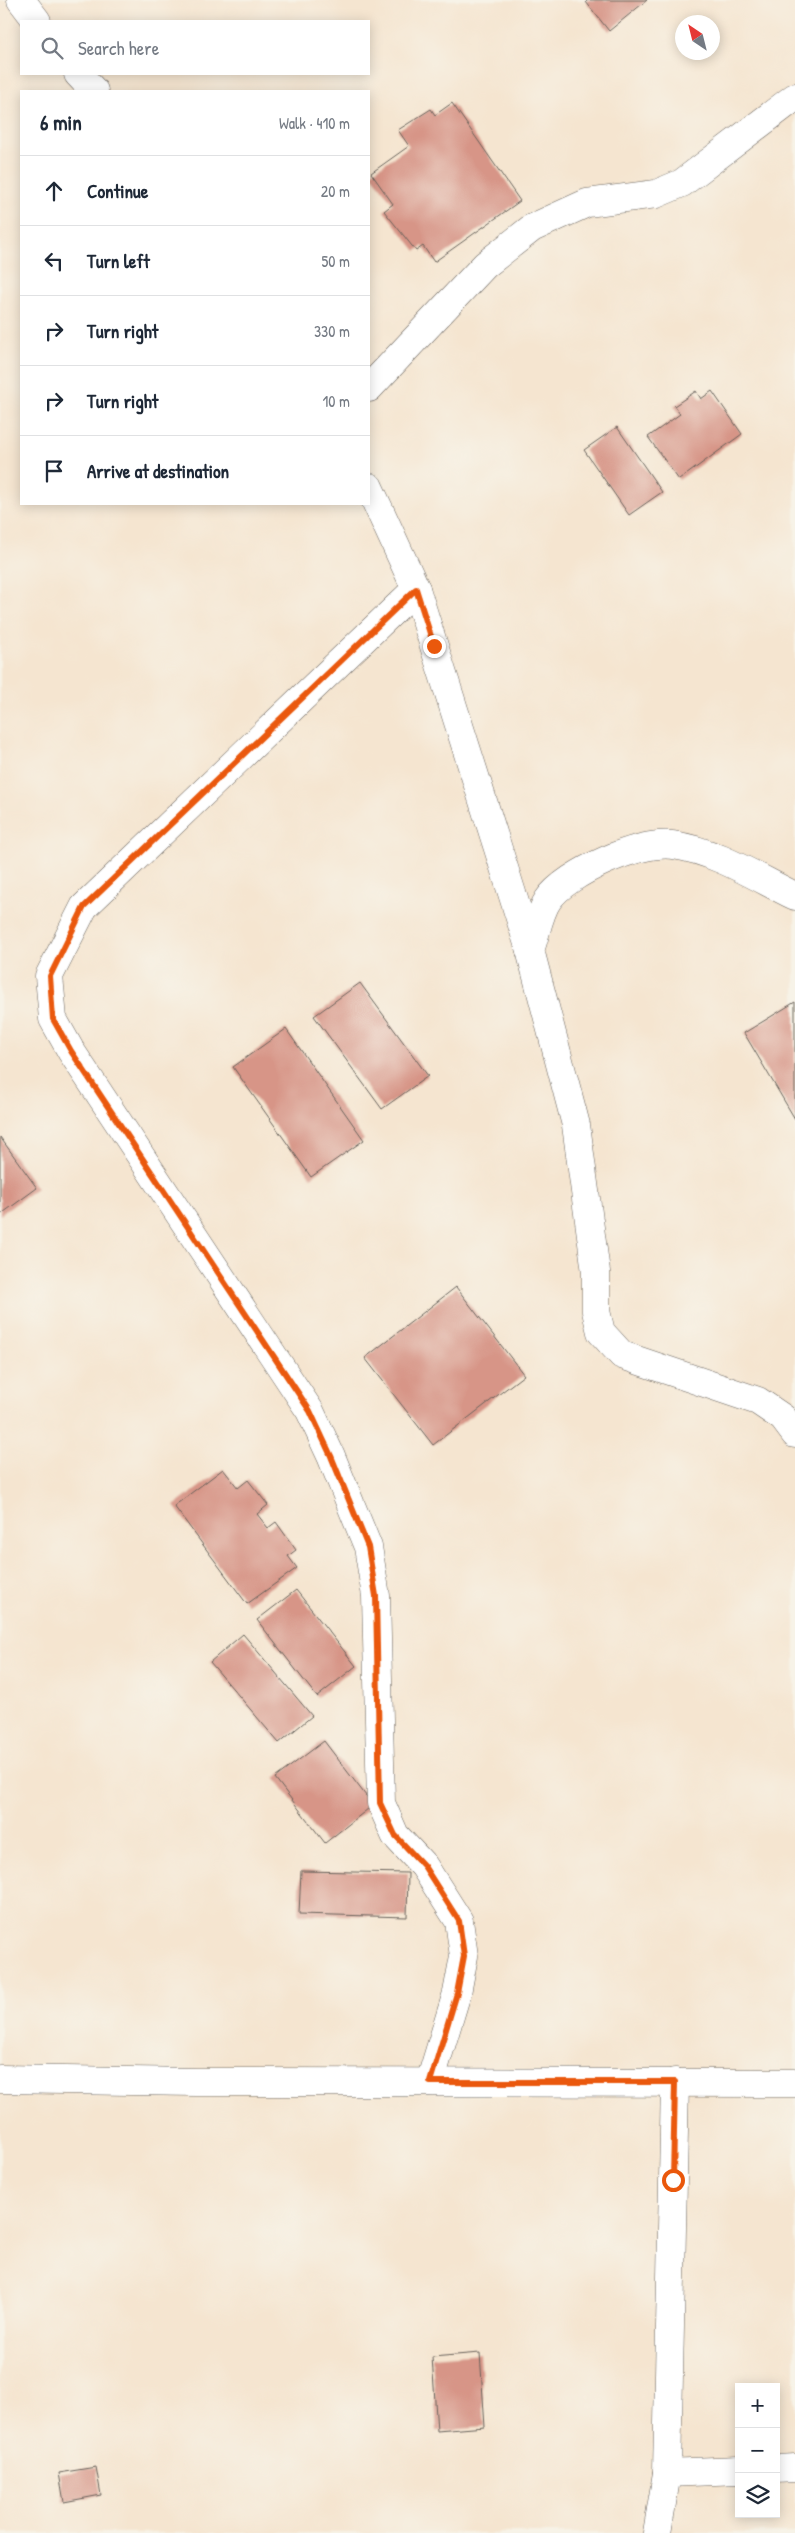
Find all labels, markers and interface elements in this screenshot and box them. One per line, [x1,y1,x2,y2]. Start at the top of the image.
north arrow [675,15,720,60]
search box [20,20,370,75]
icon: search [38,34,66,62]
text: Search here [78,35,159,61]
text: 6 min [40,108,82,137]
text: Walk · 410 m [279,112,350,134]
icon: ahead [40,177,68,205]
text: Continue [87,178,148,204]
text: 20 m [321,180,350,202]
icon: left [40,247,68,275]
text: Turn left [87,248,150,274]
text: 50 m [322,250,350,272]
icon: right [40,317,68,345]
text: Turn right [87,318,158,344]
text: 330 m [314,320,350,342]
icon: right [40,387,68,415]
text: Turn right [87,388,158,414]
text: 10 m [322,390,350,412]
icon: arrive [40,457,68,485]
text: Arrive at destination [87,458,229,484]
route end [423,635,446,658]
route start [662,2169,685,2192]
map controls [735,2383,780,2518]
button: + [735,2383,780,2428]
button: − [735,2428,780,2473]
button: layers [735,2473,780,2518]

